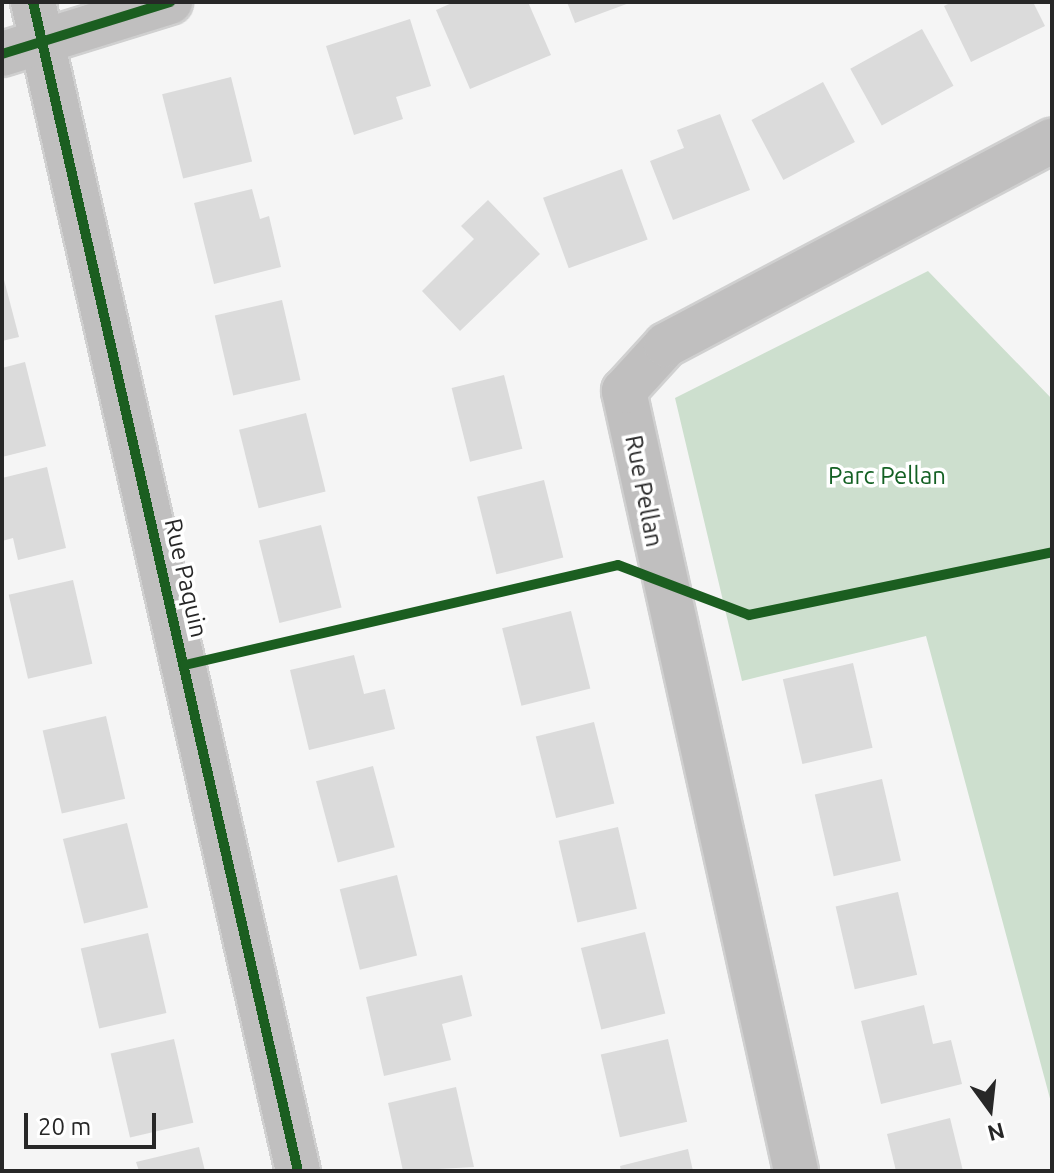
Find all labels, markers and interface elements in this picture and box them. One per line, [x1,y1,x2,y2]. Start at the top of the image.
street label: Rue Pellan [619,433,669,549]
park label: Parc Pellan [828,462,946,490]
street label: Rue Paquin [158,516,214,640]
north arrow [950,1069,1030,1149]
scale bar [28,1097,160,1147]
text: 20 m [38,1113,91,1140]
text: N [985,1118,1008,1147]

